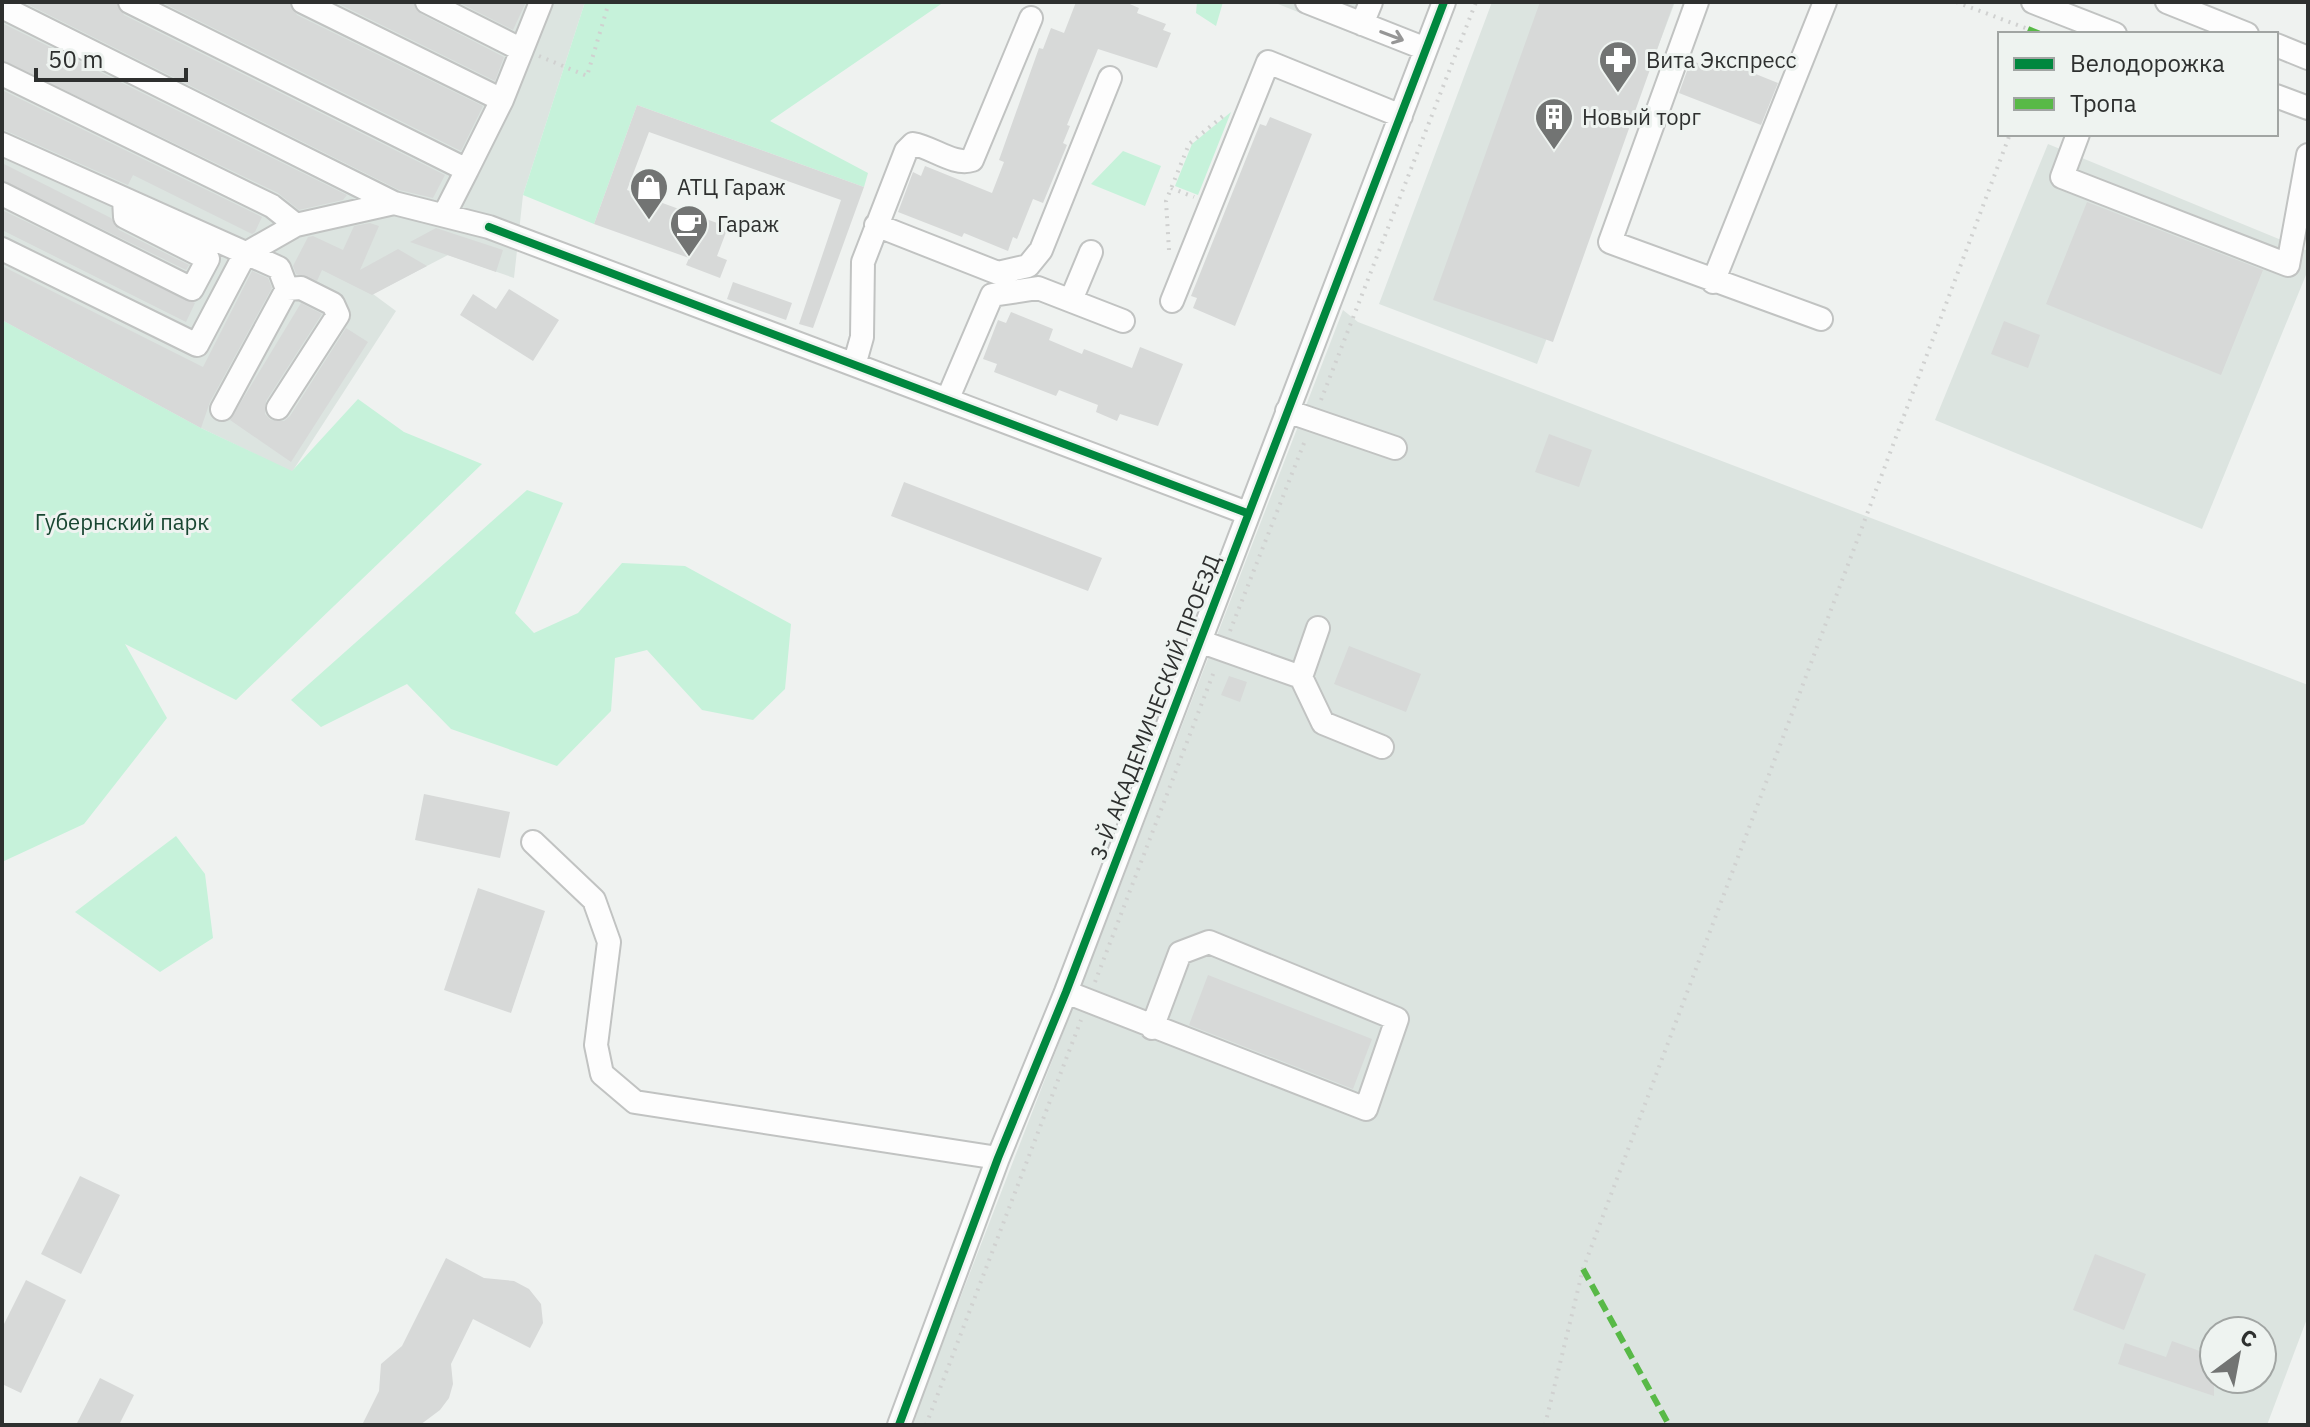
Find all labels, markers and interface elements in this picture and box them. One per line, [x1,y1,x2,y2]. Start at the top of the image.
one-way arrow [1379,29,1404,44]
scale bar [36,32,186,82]
legend [1998,32,2278,136]
pharmacy icon: Вита Экспресс [1597,39,1639,94]
text: 50 m [48,43,103,75]
place label: Вита Экспресс [1646,45,1796,74]
text: Велодорожка [2070,47,2225,79]
text: Тропа [2070,87,2137,119]
building icon: Новый торг [1533,96,1575,151]
place label: Новый торг [1582,102,1701,131]
shop icon: АТЦ Гараж [628,166,670,221]
place label: АТЦ Гараж [677,172,786,201]
cafe icon: Гараж [668,203,710,258]
place label: Гараж [717,209,779,238]
park label: Губернский парк [35,507,209,536]
street label: 3-Й АКАДЕМИЧЕСКИЙ ПРОЕЗД [1083,550,1226,864]
north arrow [2198,1315,2278,1395]
text: С [2235,1322,2263,1354]

